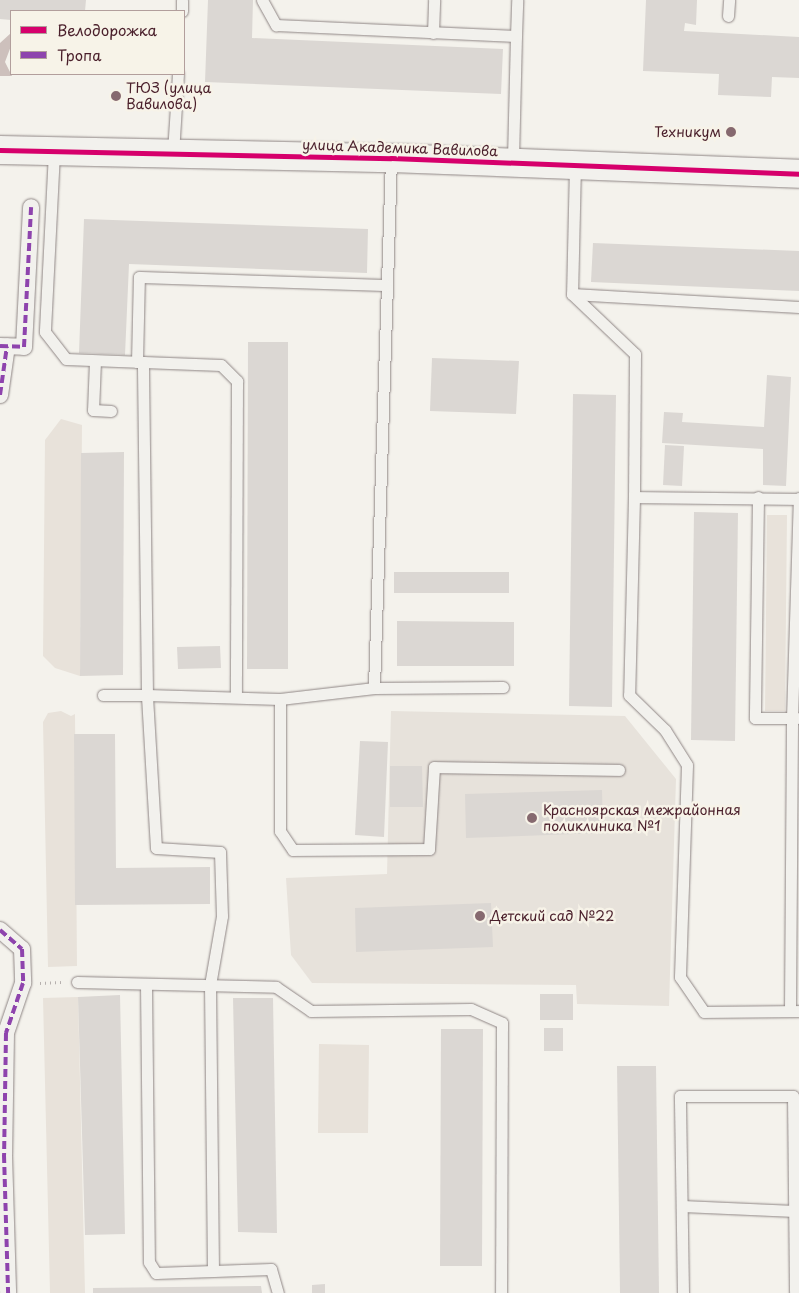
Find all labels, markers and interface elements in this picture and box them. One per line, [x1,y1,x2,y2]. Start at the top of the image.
legend [10,10,185,75]
text: Велодорожка [57,18,157,41]
text: Тропа [57,43,102,66]
place label: ТЮЗ (улица Вавилова) [126,80,212,112]
marker: ТЮЗ (улица Вавилова) [110,90,122,102]
place label: Техникум [654,124,721,140]
marker: Техникум [725,126,737,138]
street label: улица Академика Вавилова [301,136,499,160]
place label: Красноярская межрайонная поликлиника №1 [543,802,741,834]
marker: Красноярская межрайонная поликлиника №1 [525,811,539,825]
place label: Детский сад №22 [490,908,615,924]
marker: Детский сад №22 [474,910,486,922]

